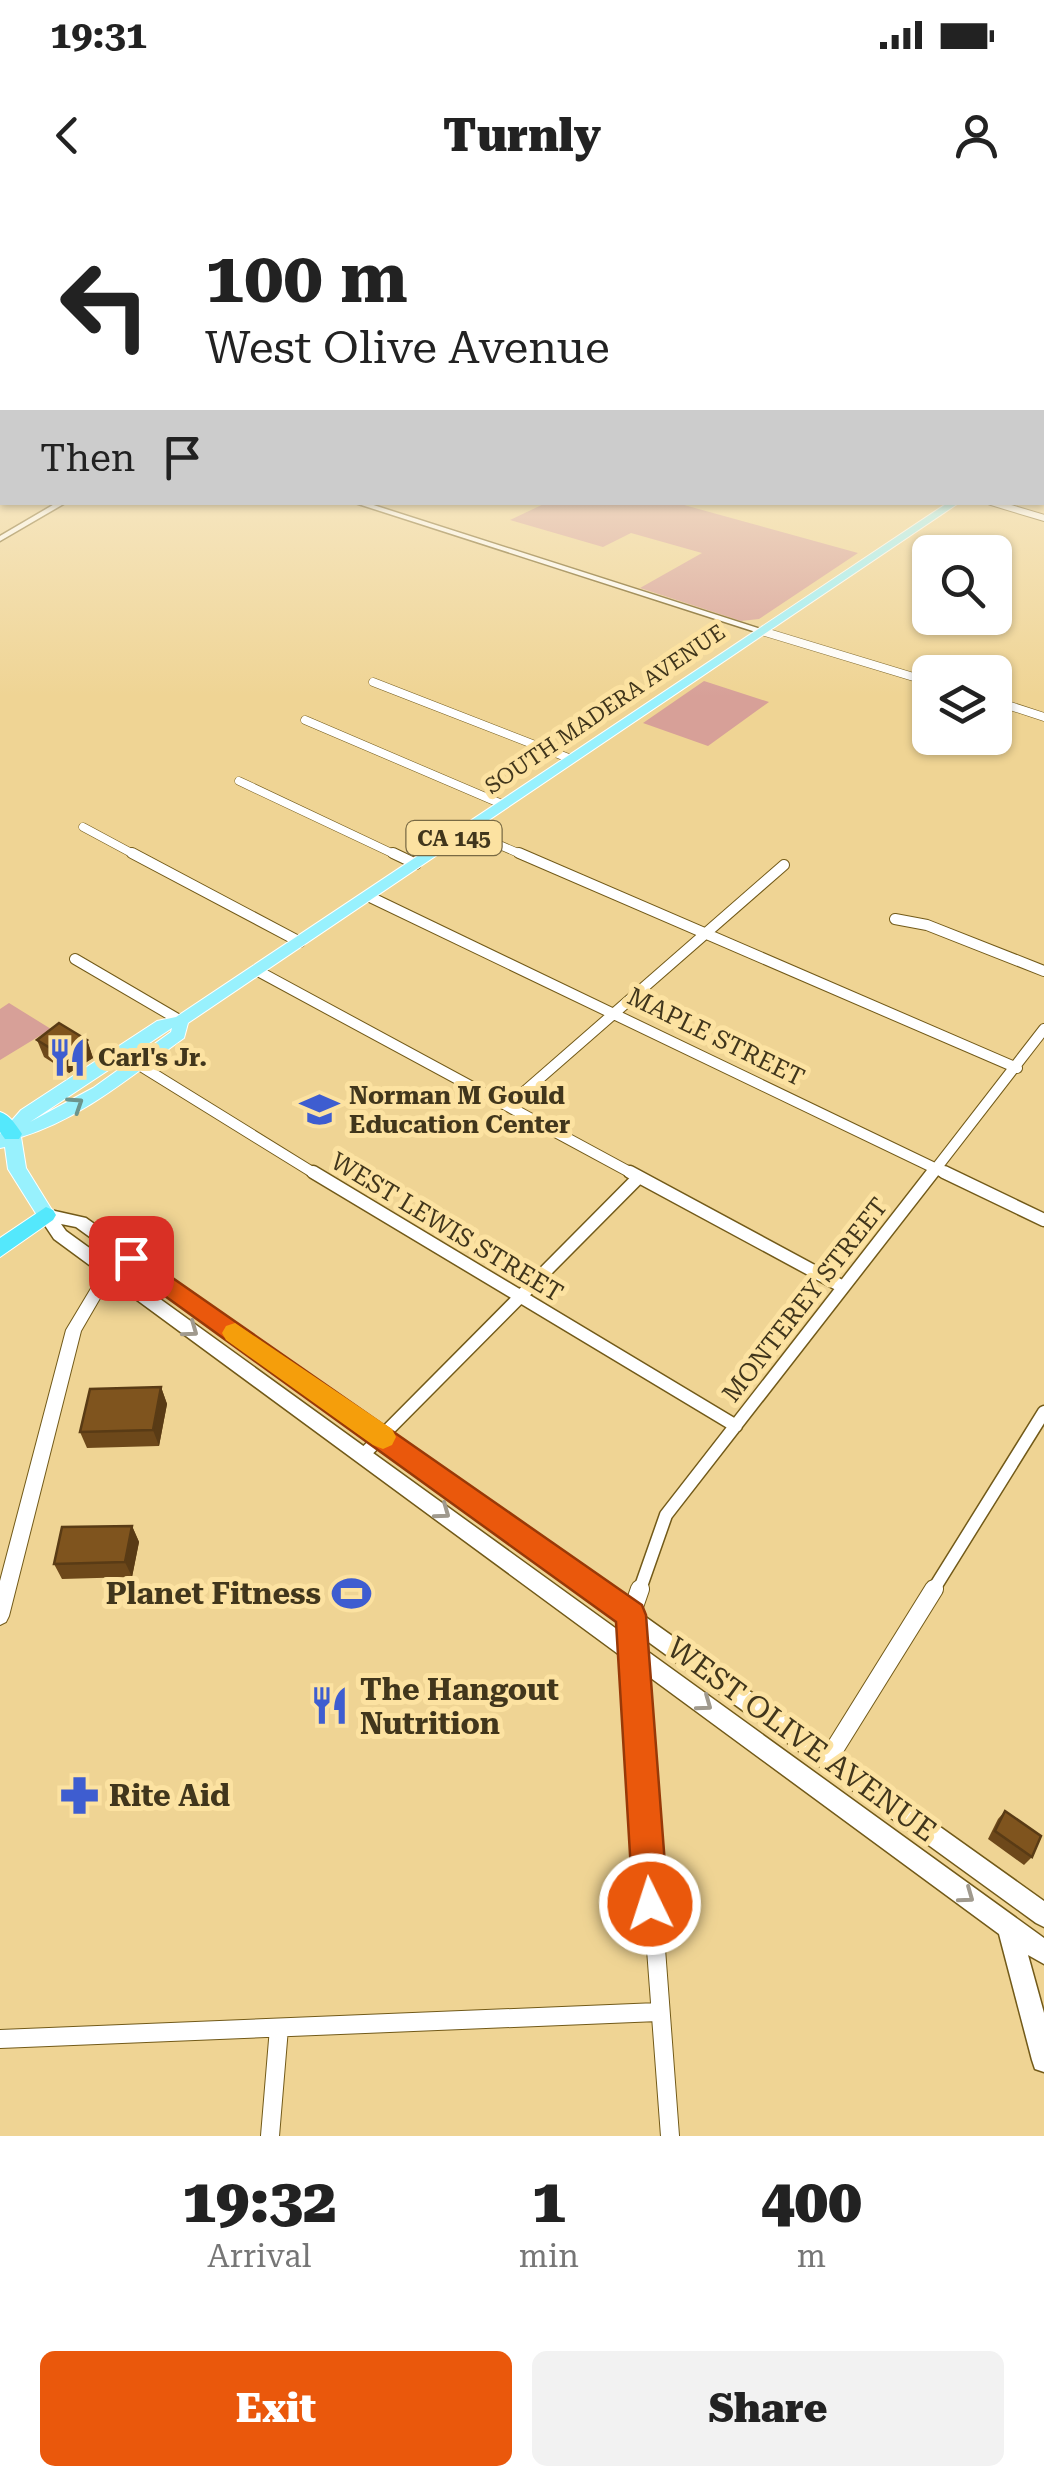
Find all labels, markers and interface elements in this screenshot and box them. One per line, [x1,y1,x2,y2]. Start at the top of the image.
text: 19:31 [50,13,147,57]
icon: back [40,108,95,163]
icon: person [949,108,1004,163]
text: Turnly [443,109,601,162]
text: 100 m [205,237,408,319]
icon: left [40,240,170,370]
text: West Olive Avenue [205,321,610,374]
icon: arrive [155,430,210,485]
text: Then [40,436,135,480]
map controls [912,535,1012,755]
button: search [912,535,1012,635]
street label: SOUTH MADERA AVENUE [480,619,730,799]
button: layers [912,655,1012,755]
road number: CA 145 [406,821,502,855]
street label: MAPLE STREET [623,982,809,1092]
restaurant icon: Carl's Jr. [47,1036,89,1078]
place label: Carl's Jr. [98,1043,207,1072]
place label: Norman M Gould Education Center [349,1081,570,1139]
school or university icon: Norman M Gould Education Center [298,1088,340,1130]
one-way arrow [66,1097,84,1116]
street label: WEST LEWIS STREET [326,1146,568,1308]
street label: MONTEREY STREET [716,1192,894,1408]
pin [89,1216,174,1301]
icon: arrive [104,1231,159,1286]
one-way arrow [180,1318,198,1336]
one-way arrow [432,1500,450,1518]
sports icon: Planet Fitness [330,1572,372,1614]
place label: Planet Fitness [106,1576,321,1611]
street label: WEST OLIVE AVENUE [661,1630,943,1848]
place label: The Hangout Nutrition [360,1672,559,1741]
restaurant icon: The Hangout Nutrition [309,1685,351,1727]
one-way arrow [694,1693,712,1710]
pharmacy icon: Rite Aid [58,1774,100,1816]
place label: Rite Aid [109,1778,230,1813]
position arrow [598,1852,702,1956]
one-way arrow [956,1884,975,1902]
text: 19:32 [182,2166,337,2237]
text: 1 [532,2166,566,2237]
text: 400 [761,2166,862,2237]
text: Arrival [207,2237,311,2275]
text: min [519,2237,579,2275]
text: m [797,2237,826,2275]
button: Exit [40,2351,512,2466]
button: Share [532,2351,1004,2466]

